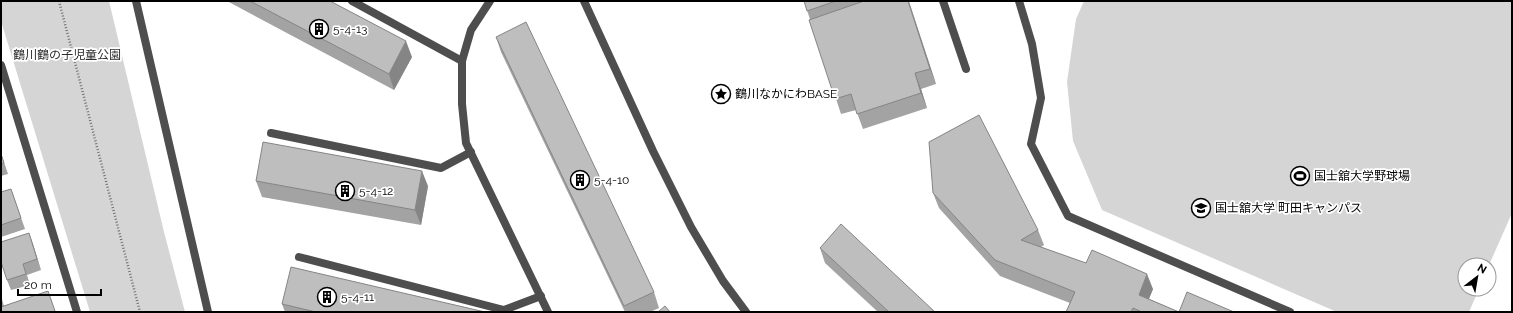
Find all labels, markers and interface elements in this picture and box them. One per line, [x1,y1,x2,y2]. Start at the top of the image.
building icon: 5-4-13 [308,18,330,40]
place label: 5-4-13 [333,22,368,36]
park label: 鶴川鶴の子児童公園 [13,48,121,62]
place icon: 鶴川なかにわBASE [710,83,732,105]
place label: 鶴川なかにわBASE [735,87,837,101]
sports icon: 国士舘大学野球場 [1289,165,1311,187]
building icon: 5-4-10 [569,169,591,191]
place label: 国士舘大学野球場 [1314,169,1410,183]
place label: 5-4-10 [594,173,629,187]
building icon: 5-4-12 [334,180,356,202]
place label: 5-4-12 [359,184,393,198]
school or university icon: 国士舘大学 町田キャンパス [1190,197,1212,219]
place label: 国士舘大学 町田キャンパス [1215,201,1362,215]
north arrow [1457,257,1497,297]
text: N [1475,261,1489,277]
scale bar [18,271,101,297]
text: 20 m [24,278,52,292]
building icon: 5-4-11 [316,286,338,308]
place label: 5-4-11 [341,290,374,304]

